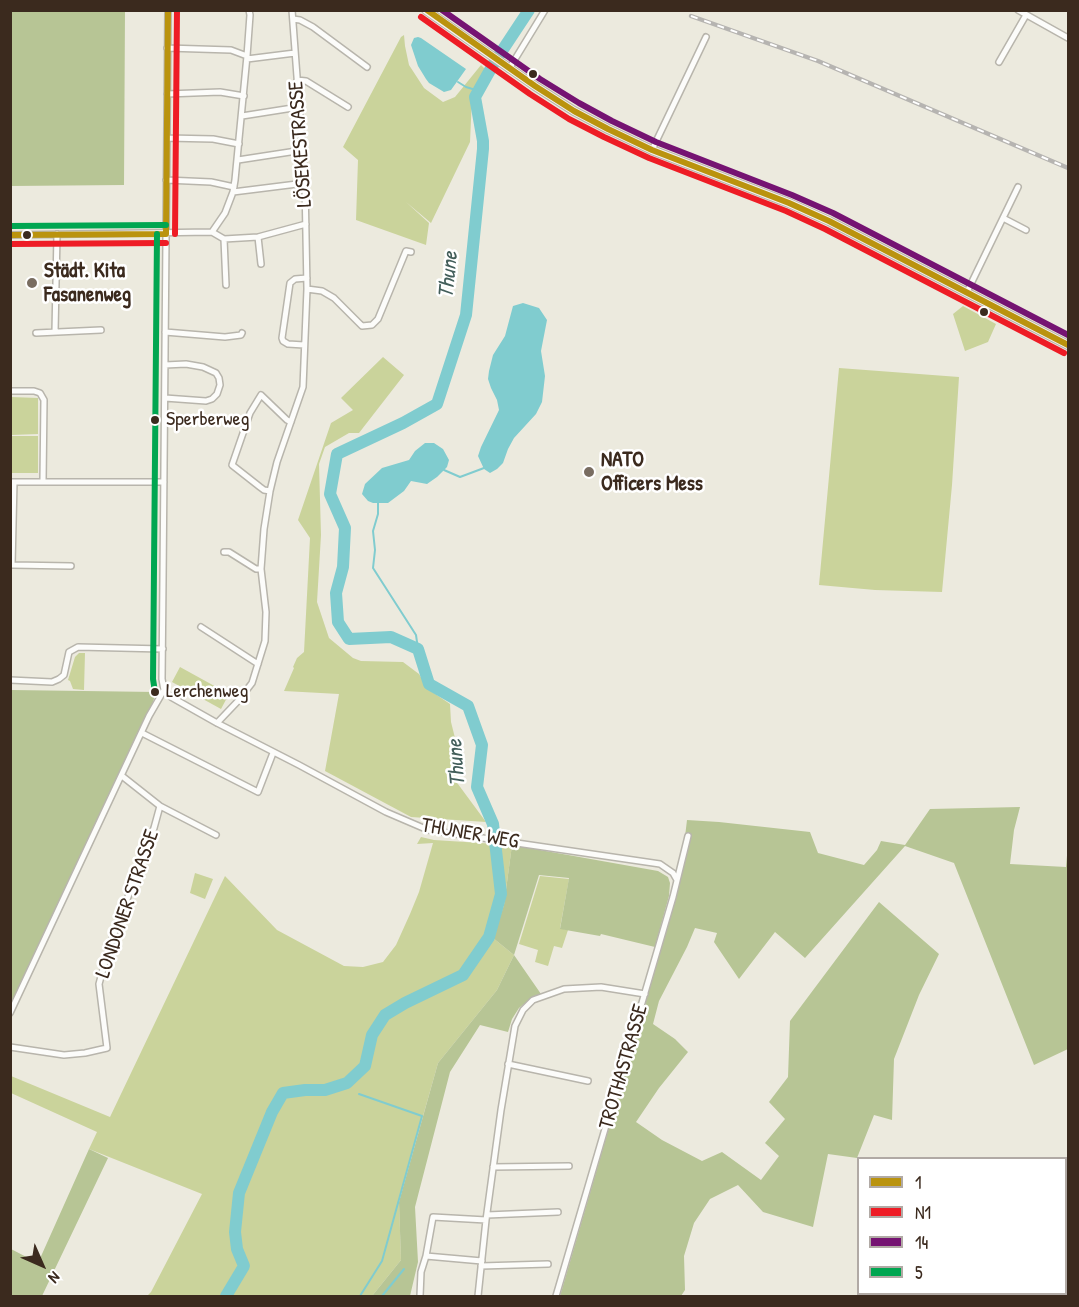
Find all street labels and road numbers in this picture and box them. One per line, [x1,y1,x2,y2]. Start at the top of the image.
street label: LÖSEKESTRASSE [284,80,318,208]
street label: THUNER WEG [419,813,521,855]
street label: LONDONER STRASSE [91,827,165,981]
street label: TROTHASTRASSE [594,1002,654,1132]

